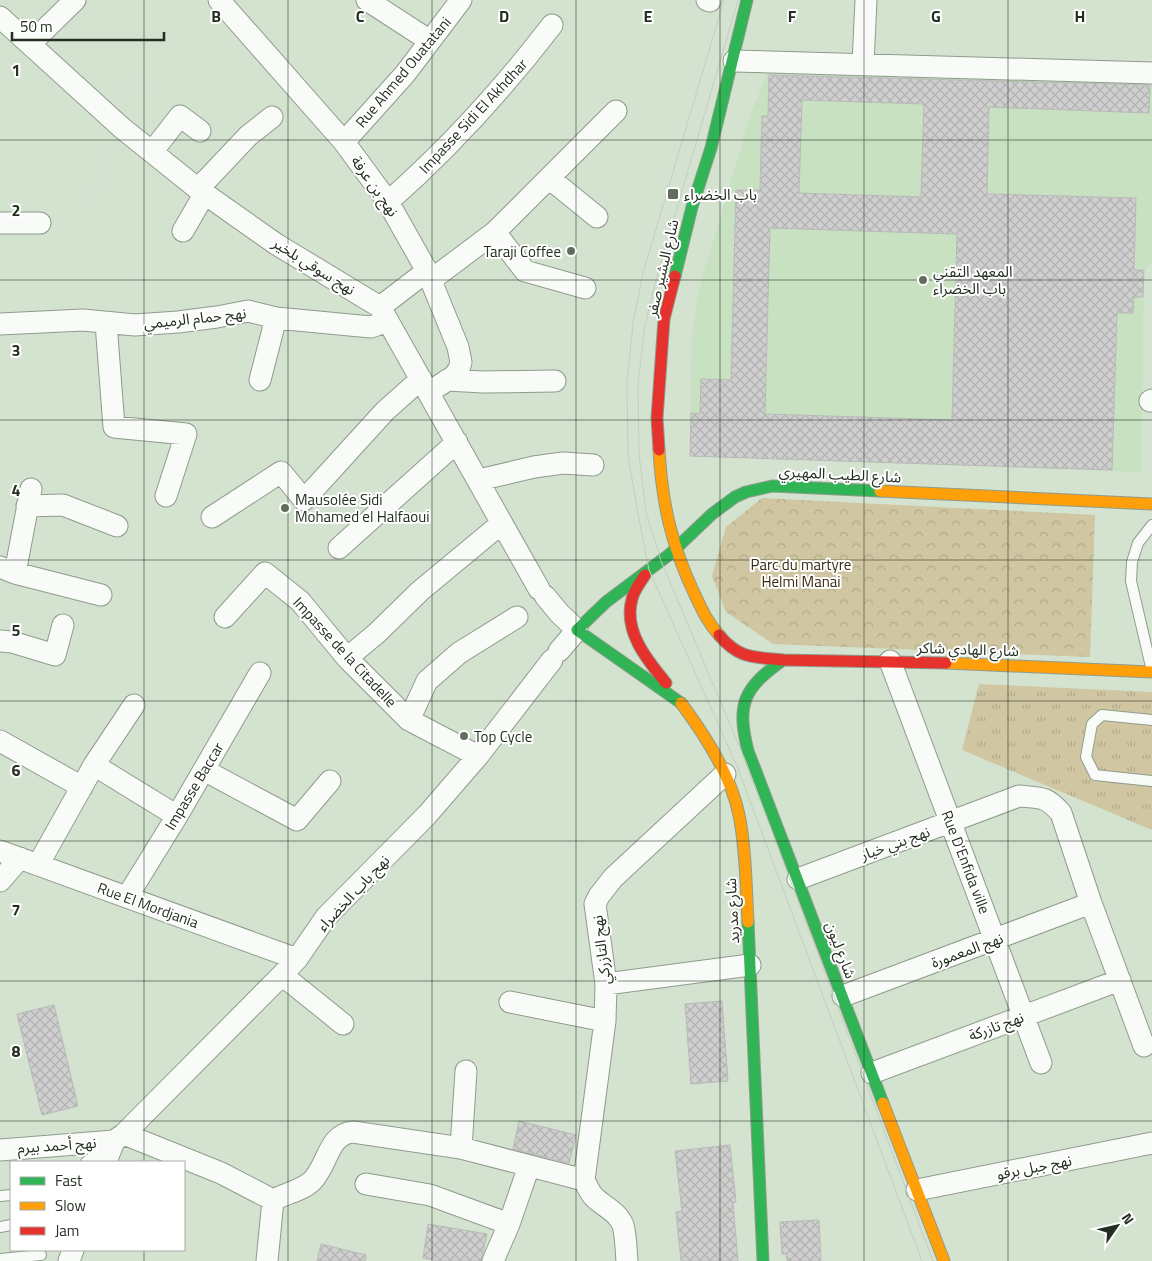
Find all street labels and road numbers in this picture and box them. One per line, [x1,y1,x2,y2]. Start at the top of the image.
street label: Rue Ahmed Ouatatani [350,11,456,133]
street label: Impasse Sidi El Akhdhar [413,53,533,179]
street label: نهج بن عرفة [345,151,404,222]
street label: شارع البشير صفر [639,217,685,320]
street label: نهج سوقي بلخير [267,231,360,302]
street label: نهج حمام الرميمي [143,301,248,336]
street label: شارع الطيب المهيري [778,459,902,490]
street label: Impasse de la Citadelle [288,592,402,712]
street label: شارع الهادي شاكر [916,636,1020,663]
street label: Impasse Baccar [159,738,229,834]
street label: Rue D'Enfida ville [936,807,996,917]
street label: نهج بني خيار [856,820,933,867]
street label: نهج باب الخضراء [311,849,396,937]
street label: Rue El Mordjania [94,876,202,934]
street label: شارع مدريد [719,877,746,945]
street label: نهج التازركي [585,914,618,986]
street label: شارع ليون [819,918,862,982]
street label: نهج المعمورة [928,926,1007,975]
street label: نهج تازركة [965,1005,1027,1048]
street label: نهج أحمد بيرم [17,1131,97,1160]
street label: نهج جبل برقو [994,1148,1074,1187]

